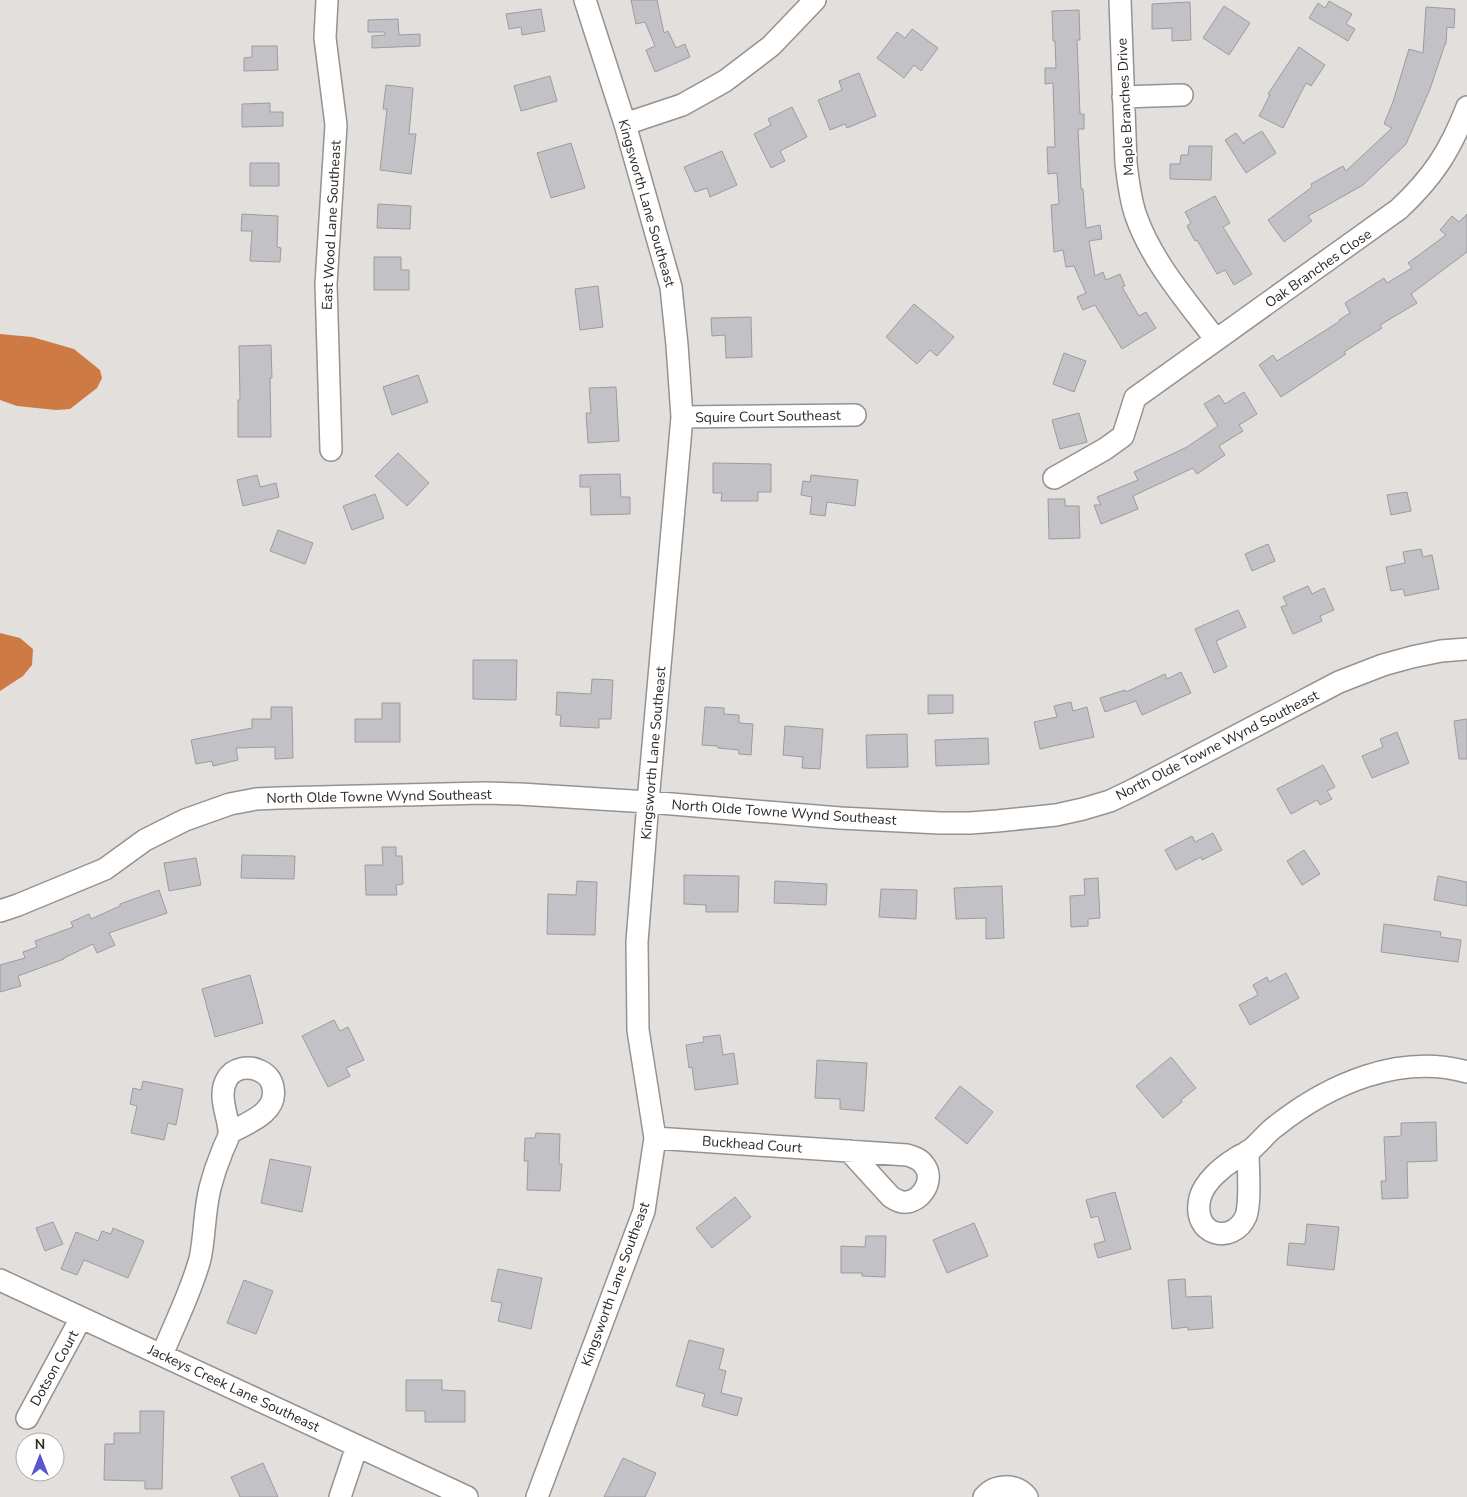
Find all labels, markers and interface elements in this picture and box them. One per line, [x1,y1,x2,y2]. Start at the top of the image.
street label: Maple Branches Drive [1112,38,1139,176]
street label: Kingsworth Lane Southeast [613,117,680,289]
street label: East Wood Lane Southeast [318,139,345,310]
street label: Oak Branches Close [1261,224,1375,312]
street label: Squire Court Southeast [695,406,841,427]
street label: Kingsworth Lane Southeast [636,666,671,840]
street label: North Olde Towne Wynd Southeast [1113,686,1322,805]
street label: North Olde Towne Wynd Southeast [266,785,492,808]
street label: North Olde Towne Wynd Southeast [671,795,897,830]
street label: Buckhead Court [701,1132,803,1157]
street label: Kingsworth Lane Southeast [577,1199,654,1369]
street label: Dotson Court [26,1327,83,1410]
street label: Jackeys Creek Lane Southeast [144,1340,323,1437]
north arrow [15,1432,65,1482]
text: N [35,1435,45,1454]

